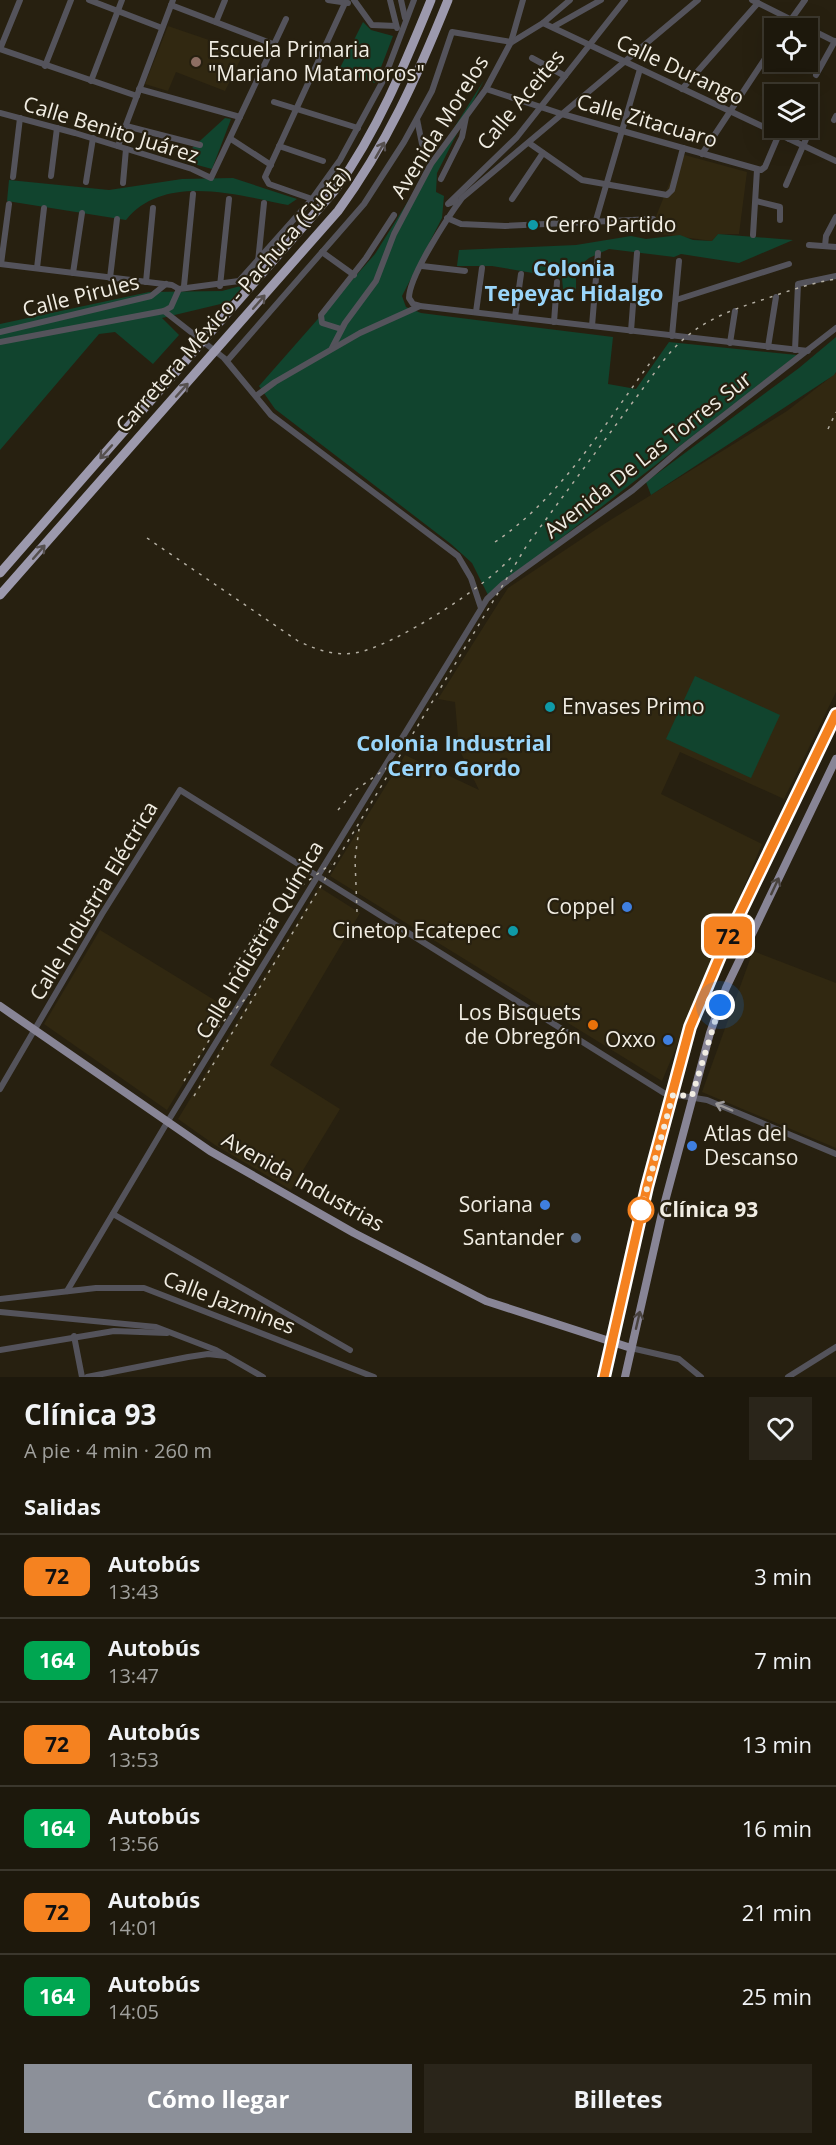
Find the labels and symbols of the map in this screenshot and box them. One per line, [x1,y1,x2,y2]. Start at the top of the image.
street label: Calle Durango [612,27,749,111]
place label: Escuela Primaria "Mariano Matamoros" [208,35,425,87]
street label: Calle Aceites [470,43,570,155]
street label: Avenida Morelos [384,50,494,203]
marker: Escuela Primaria "Mariano Matamoros" [189,55,203,69]
street label: Calle Zitacuaro [574,87,721,153]
street label: Calle Benito Juárez [20,89,203,169]
one-way arrow [374,142,386,159]
street label: Carretera México - Pachuca (Cuota) [109,160,356,438]
place label: Cerro Partido [545,210,676,238]
marker: Cerro Partido [526,218,540,232]
district label: Colonia Tepeyac Hidalgo [484,252,664,307]
street label: Calle Pirules [20,267,142,323]
one-way arrow [252,295,266,310]
street label: Avenida De Las Torres Sur [538,364,757,544]
one-way arrow [175,383,189,398]
one-way arrow [99,445,113,460]
one-way arrow [32,544,46,559]
place label: Envases Primo [562,692,705,720]
marker: Envases Primo [543,700,557,714]
district label: Colonia Industrial Cerro Gordo [356,727,552,782]
street label: Calle Industria Eléctrica [23,796,164,1005]
street label: Calle Industria Química [189,835,330,1044]
one-way arrow [770,877,782,895]
place label: Coppel [546,892,615,920]
marker: Coppel [620,900,634,914]
place label: Cinetop Ecatepec [332,916,501,944]
line badge: 72 [701,916,755,956]
marker: Cinetop Ecatepec [506,924,520,938]
your location [705,990,735,1020]
place label: Los Bisquets de Obregón [458,998,581,1050]
marker: Los Bisquets de Obregón [586,1018,600,1032]
place label: Oxxo [605,1025,656,1053]
marker: Oxxo [661,1033,675,1047]
one-way arrow [715,1101,734,1112]
place label: Atlas del Descanso [704,1119,798,1171]
street label: Avenida Industrias [217,1125,390,1237]
marker: Atlas del Descanso [685,1139,699,1153]
place label: Soriana [459,1190,533,1218]
place label: Clínica 93 [659,1195,758,1223]
marker: Clínica 93 [628,1197,654,1223]
marker: Soriana [538,1198,552,1212]
place label: Santander [463,1223,564,1251]
marker: Santander [569,1231,583,1245]
street label: Calle Jazmines [159,1264,299,1340]
one-way arrow [632,1311,644,1330]

